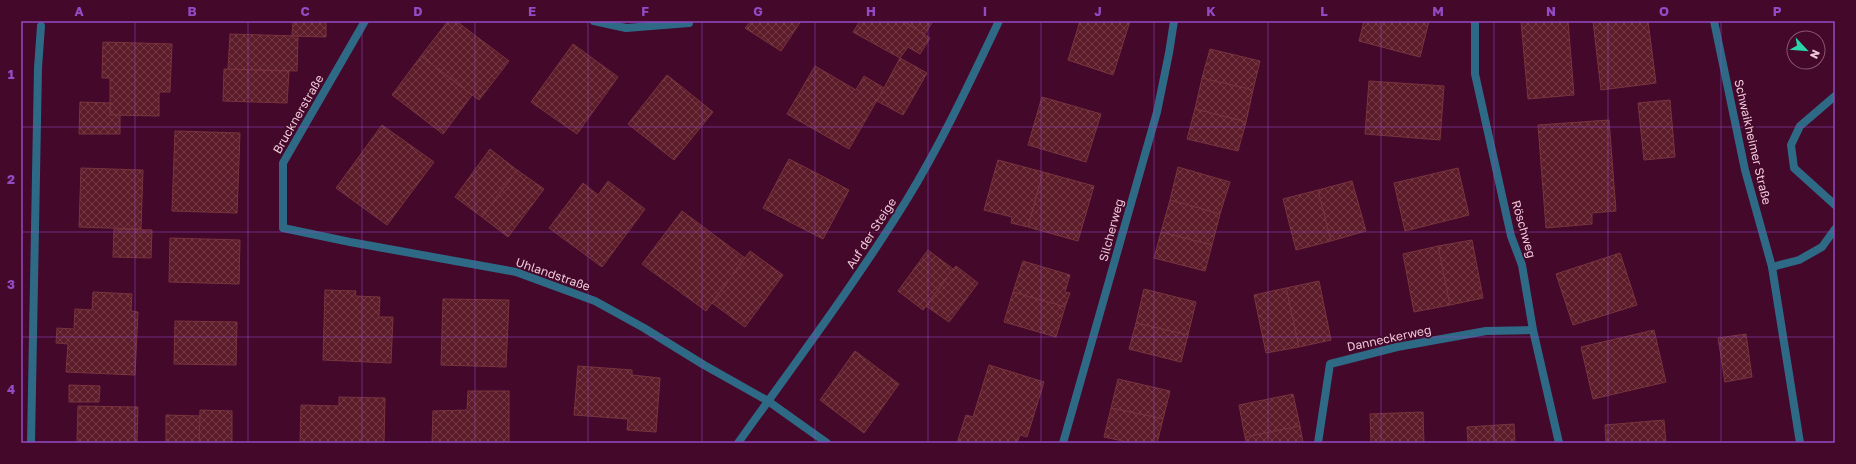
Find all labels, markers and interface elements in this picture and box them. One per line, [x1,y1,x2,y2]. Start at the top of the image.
text: A [74,3,84,19]
text: B [187,3,197,19]
text: C [300,3,310,19]
text: D [413,3,423,19]
text: E [528,3,536,19]
text: F [641,3,649,19]
text: G [753,3,763,19]
text: H [866,3,876,19]
text: I [983,3,987,19]
text: J [1094,3,1102,19]
text: K [1206,3,1216,19]
text: L [1320,3,1328,19]
text: M [1432,3,1444,19]
text: N [1546,3,1556,19]
text: O [1659,3,1669,19]
text: P [1773,3,1782,19]
north arrow [1786,30,1826,70]
text: N [1808,48,1823,61]
text: 1 [8,66,15,82]
street label: Brucknerstraße [269,72,327,156]
street label: Schwaikheimer Straße [1731,78,1775,206]
text: 2 [7,171,15,187]
street label: Auf der Steige [843,195,899,271]
street label: Silcherweg [1095,197,1127,263]
street label: Röschweg [1509,198,1539,260]
street label: Uhlandstraße [514,254,592,294]
text: 3 [7,276,15,292]
street label: Danneckerweg [1345,322,1433,354]
text: 4 [7,381,15,397]

